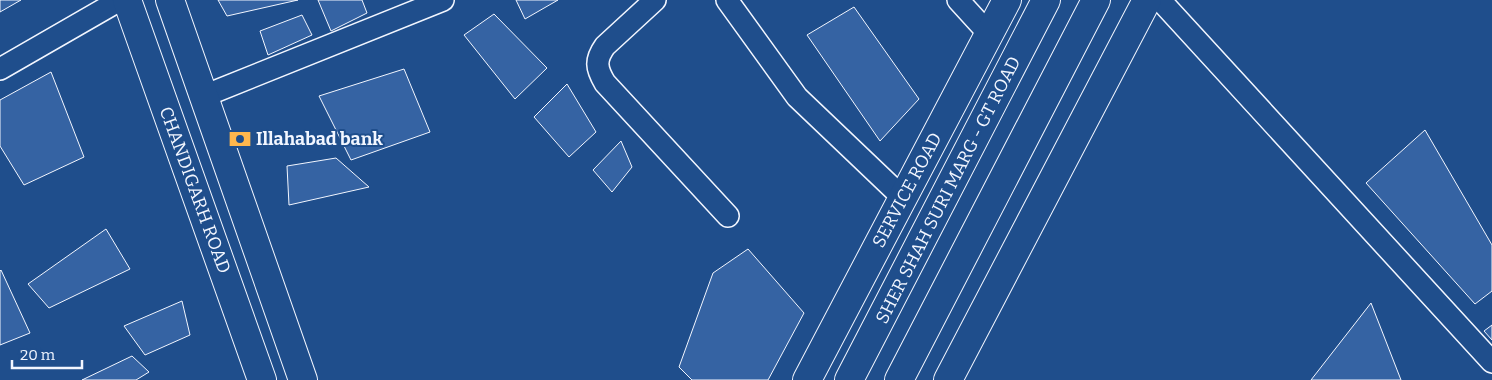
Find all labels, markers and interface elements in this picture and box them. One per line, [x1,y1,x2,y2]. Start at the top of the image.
street label: SHER SHAH SURI MARG - GT ROAD [871,53,1025,327]
street label: CHANDIGARH ROAD [155,104,235,276]
bank icon: Illahabad bank [227,126,253,152]
place label: Illahabad bank [256,128,383,150]
street label: SERVICE ROAD [867,129,947,251]
scale bar [12,338,82,370]
text: 20 m [20,346,56,364]

